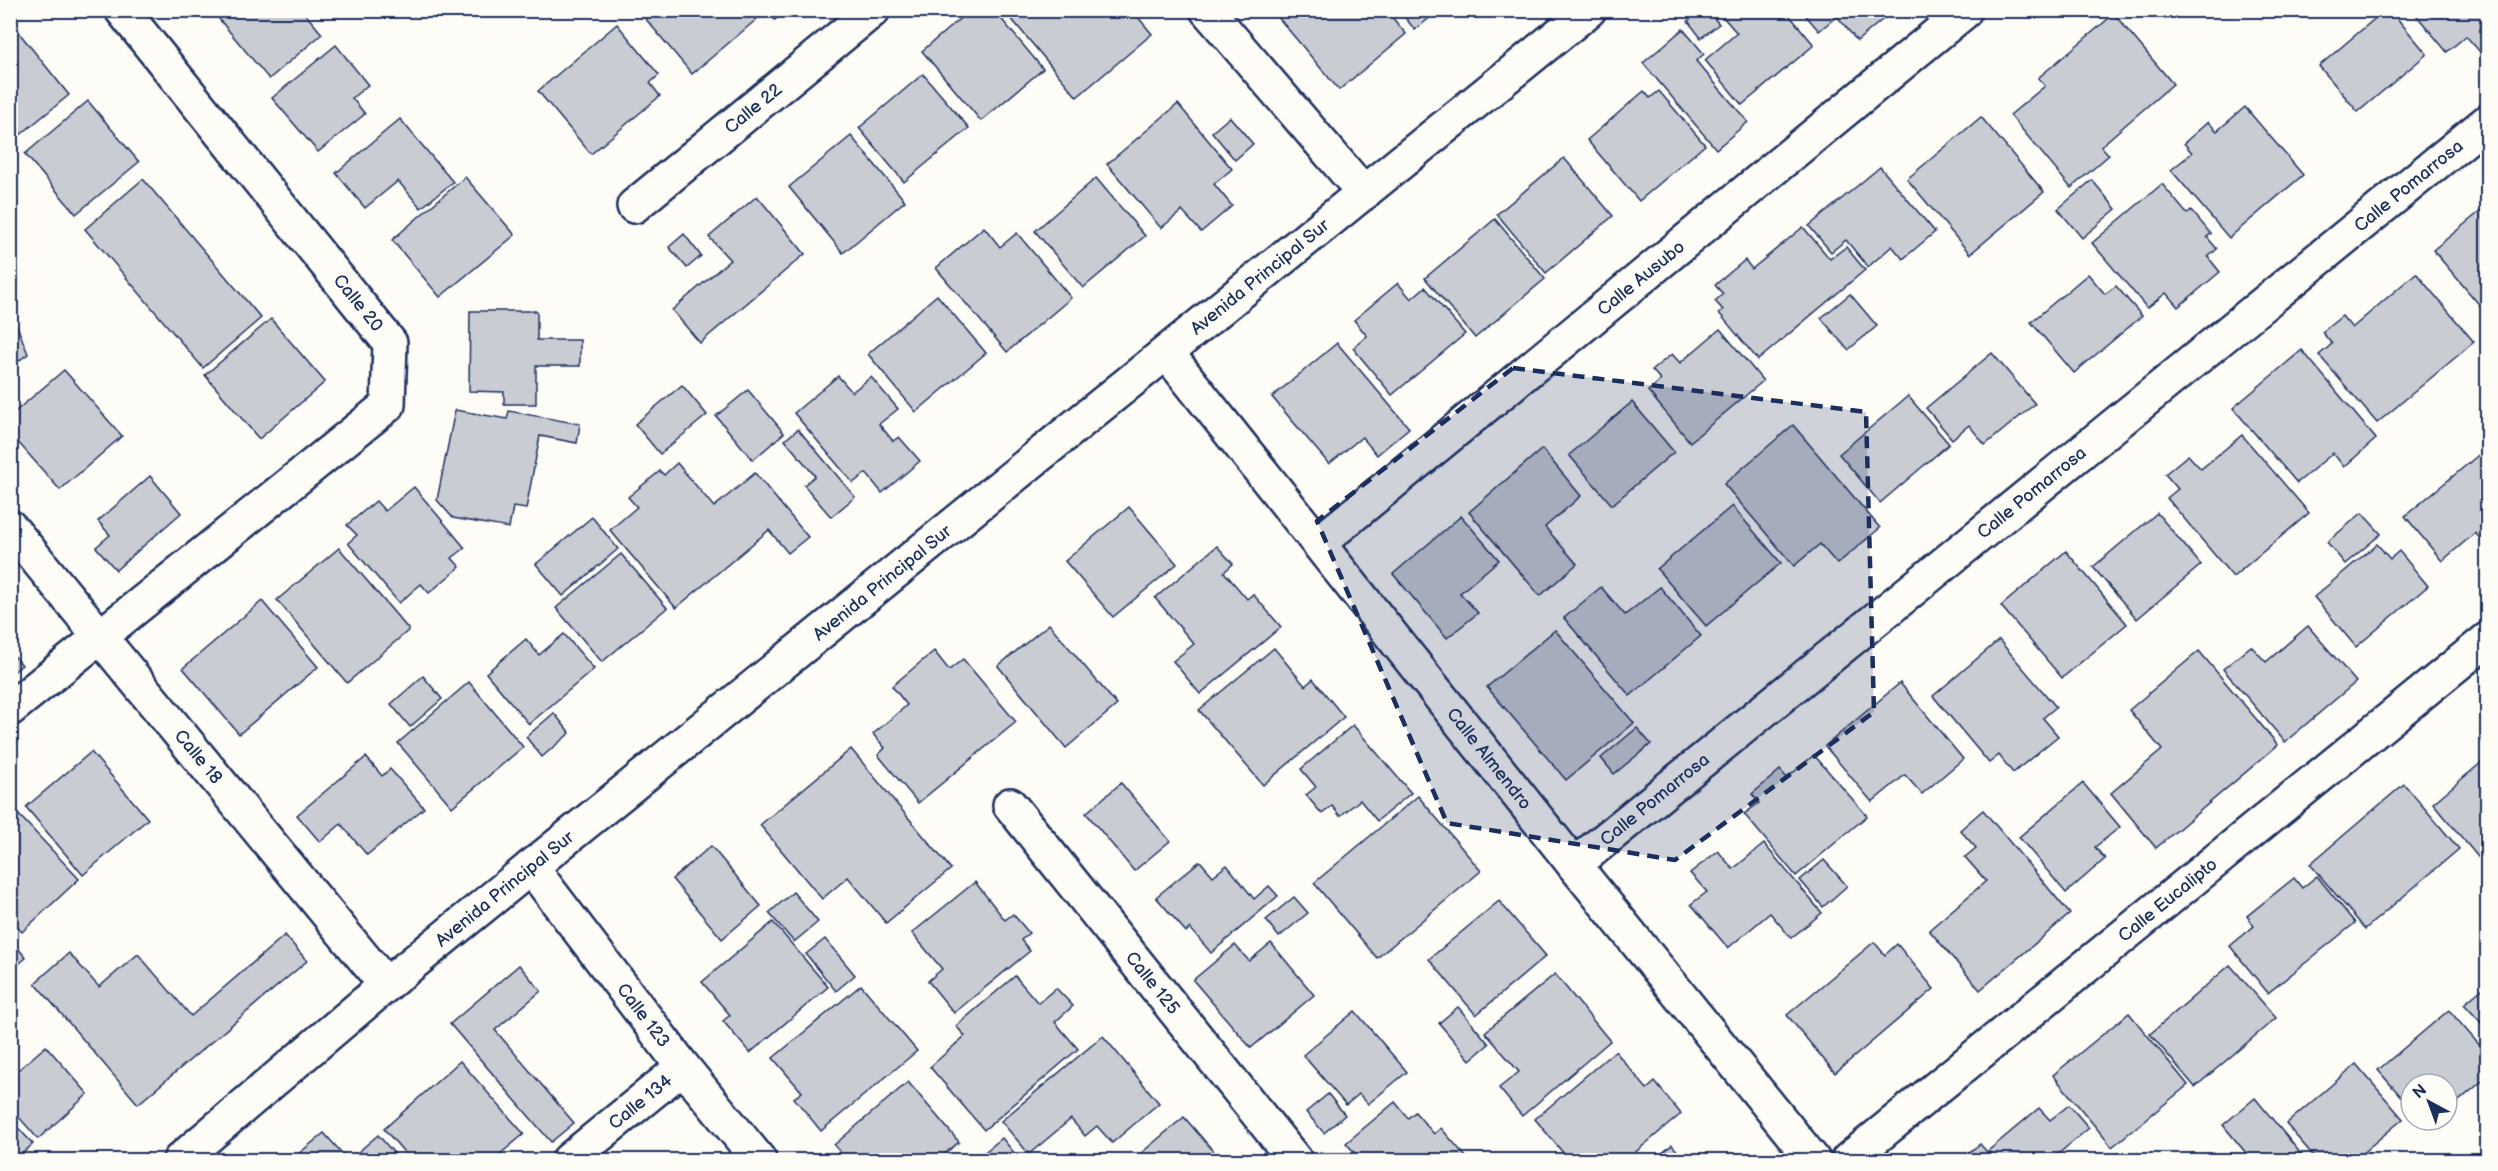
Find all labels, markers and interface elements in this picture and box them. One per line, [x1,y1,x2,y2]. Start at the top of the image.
street label: Calle 22 [720,79,786,138]
street label: Calle Pomarrosa [2350,135,2467,236]
street label: Avenida Principal Sur [1186,214,1334,339]
street label: Calle Ausubo [1593,236,1689,320]
street label: Calle 20 [329,270,387,336]
street label: Calle Pomarrosa [1973,442,2090,543]
street label: Avenida Principal Sur [809,520,956,645]
street label: Calle Almendro [1443,703,1536,814]
street label: Calle 18 [170,725,227,788]
street label: Calle Pomarrosa [1596,749,1713,850]
street label: Avenida Principal Sur [431,826,578,951]
street label: Calle Eucalipto [2114,853,2221,946]
street label: Calle 125 [1121,947,1184,1018]
street label: Calle 123 [613,979,675,1051]
street label: Calle 134 [604,1070,676,1134]
north arrow [2399,1072,2459,1132]
text: N [2409,1081,2431,1103]

